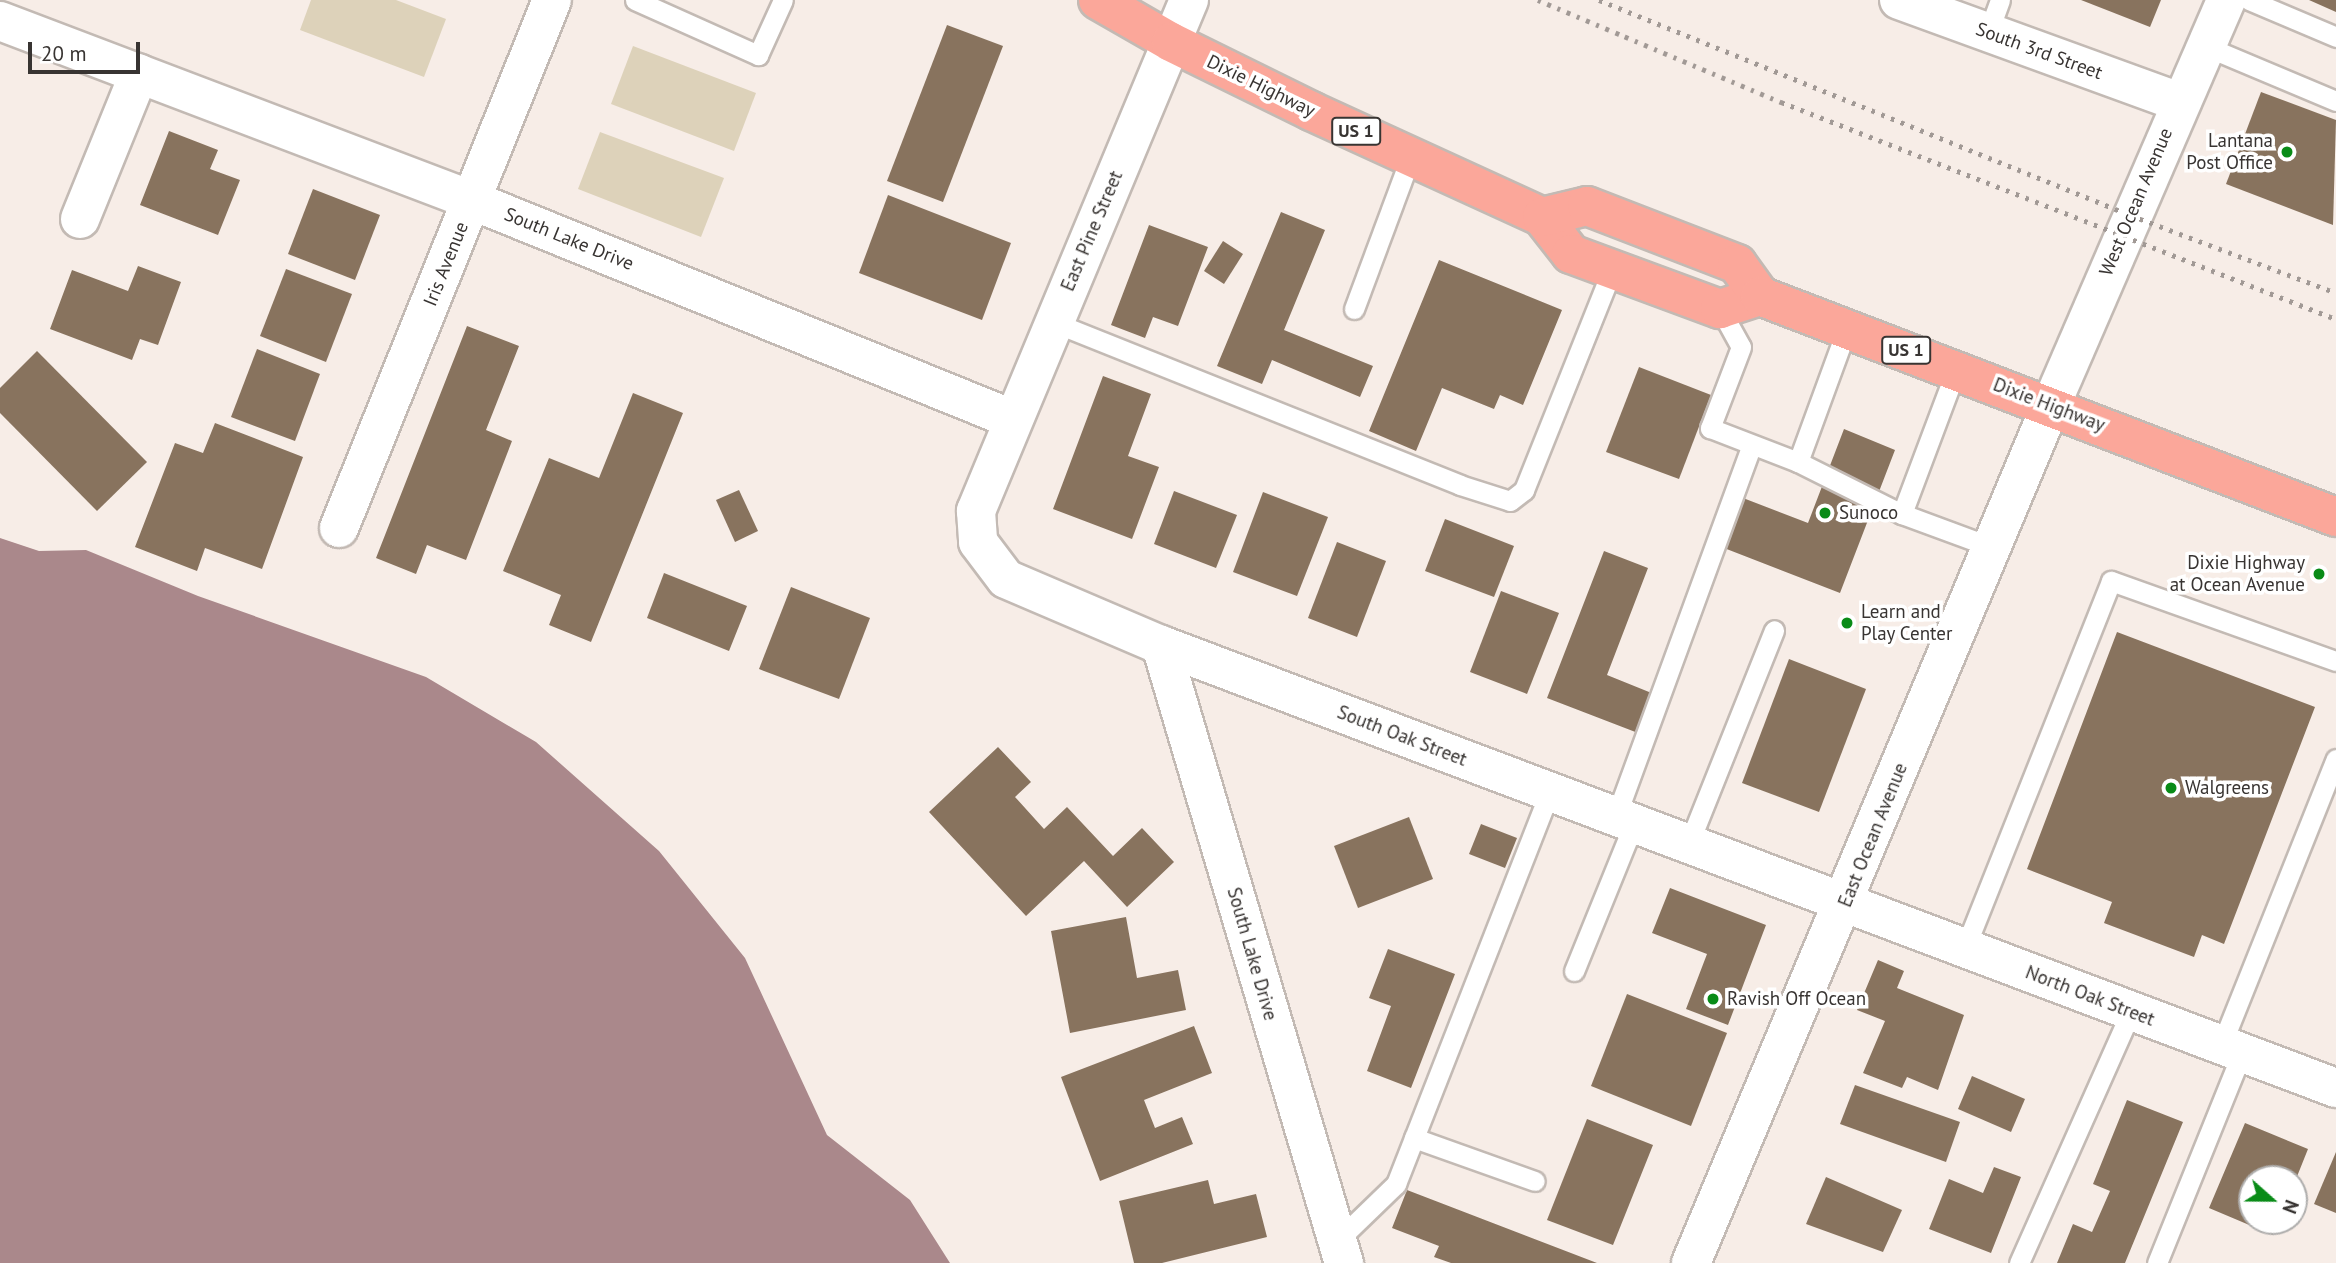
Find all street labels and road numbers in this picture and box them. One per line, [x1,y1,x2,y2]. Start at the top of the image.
street label: South 3rd Street [1973,18,2105,84]
street label: Dixie Highway [1203,50,1319,122]
road number: US 1 [1330,116,1382,146]
street label: West Ocean Avenue [2094,124,2178,280]
street label: East Pine Street [1056,167,1128,295]
street label: South Lake Drive [501,203,637,275]
street label: Iris Avenue [419,218,473,310]
road number: US 1 [1880,336,1932,364]
street label: Dixie Highway [1990,373,2108,437]
street label: South Oak Street [1334,701,1470,771]
street label: East Ocean Avenue [1834,759,1912,911]
street label: South Lake Drive [1222,885,1282,1023]
street label: North Oak Street [2022,961,2158,1031]

